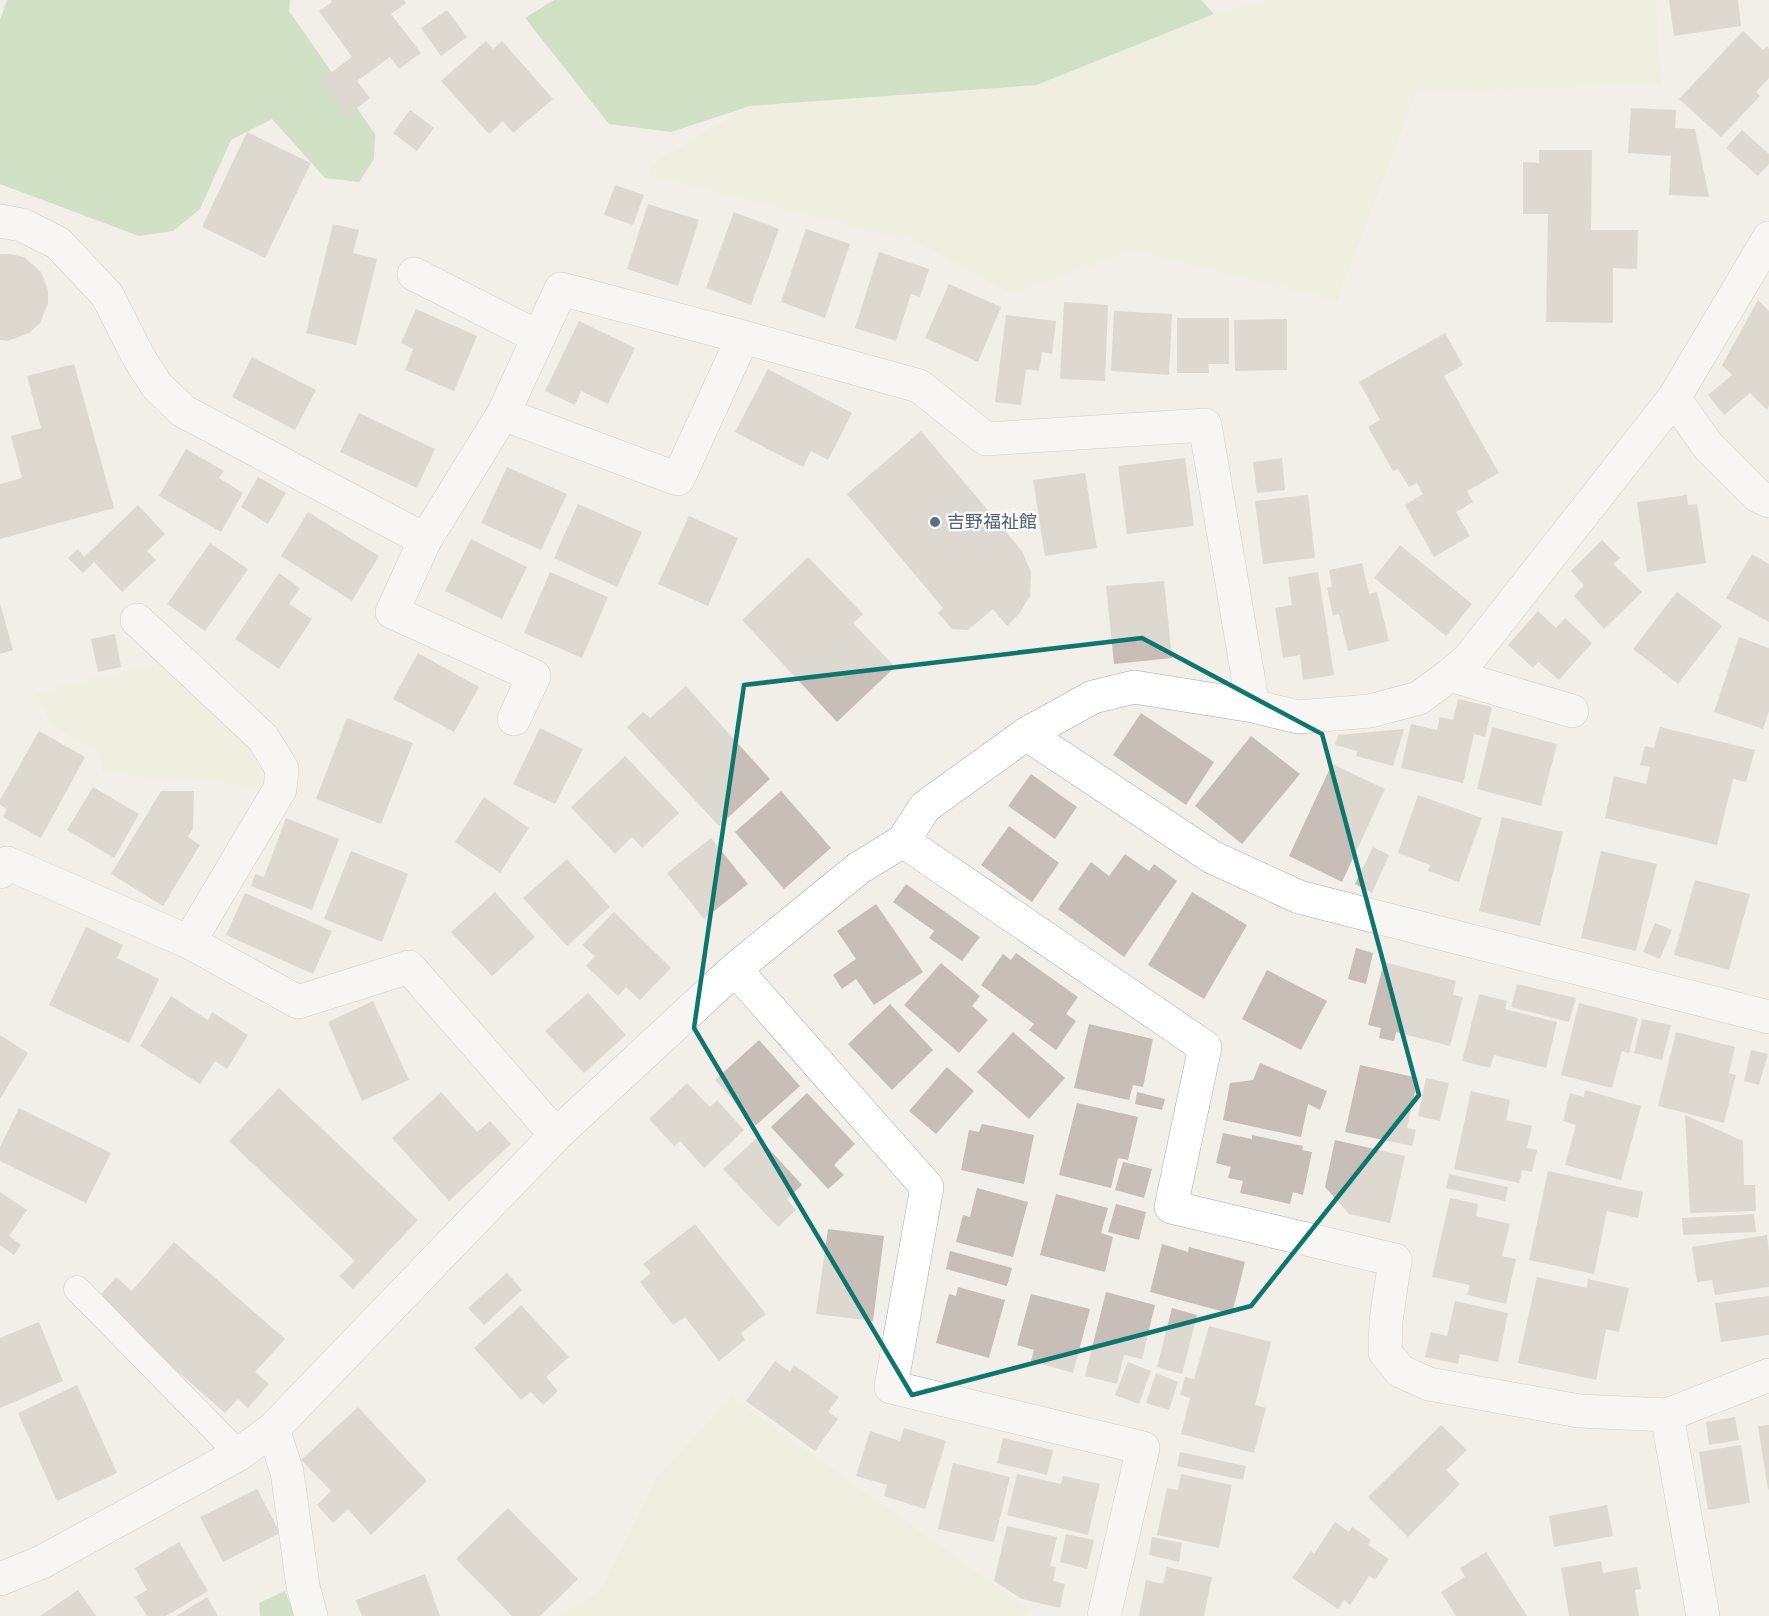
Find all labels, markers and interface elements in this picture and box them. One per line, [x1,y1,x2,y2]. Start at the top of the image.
place label: 吉野福祉館 [947,511,1037,533]
marker: 吉野福祉館 [928,515,942,529]

